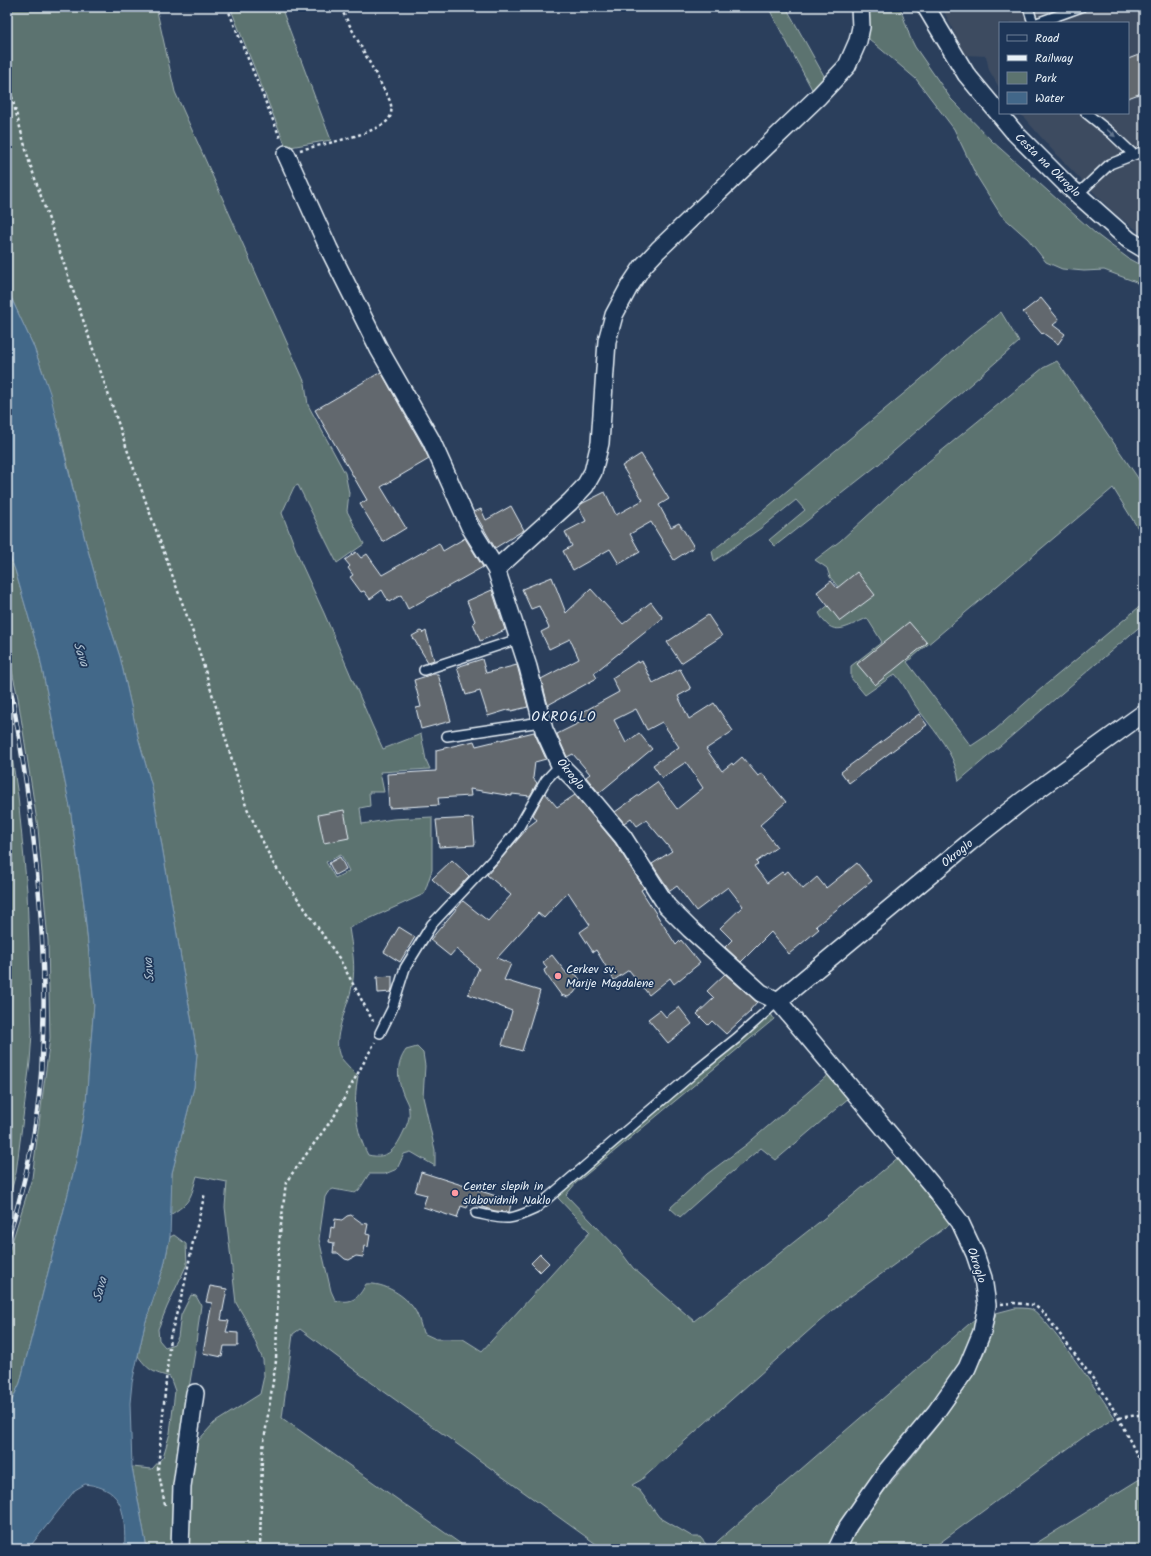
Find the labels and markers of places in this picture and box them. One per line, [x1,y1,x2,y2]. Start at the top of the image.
place label: Cerkev sv. Marije Magdalene [566,960,654,993]
marker: Cerkev sv. Marije Magdalene [553,971,563,981]
place label: Center slepih in slabovidnih Naklo [463,1177,551,1210]
marker: Center slepih in slabovidnih Naklo [450,1188,460,1198]

